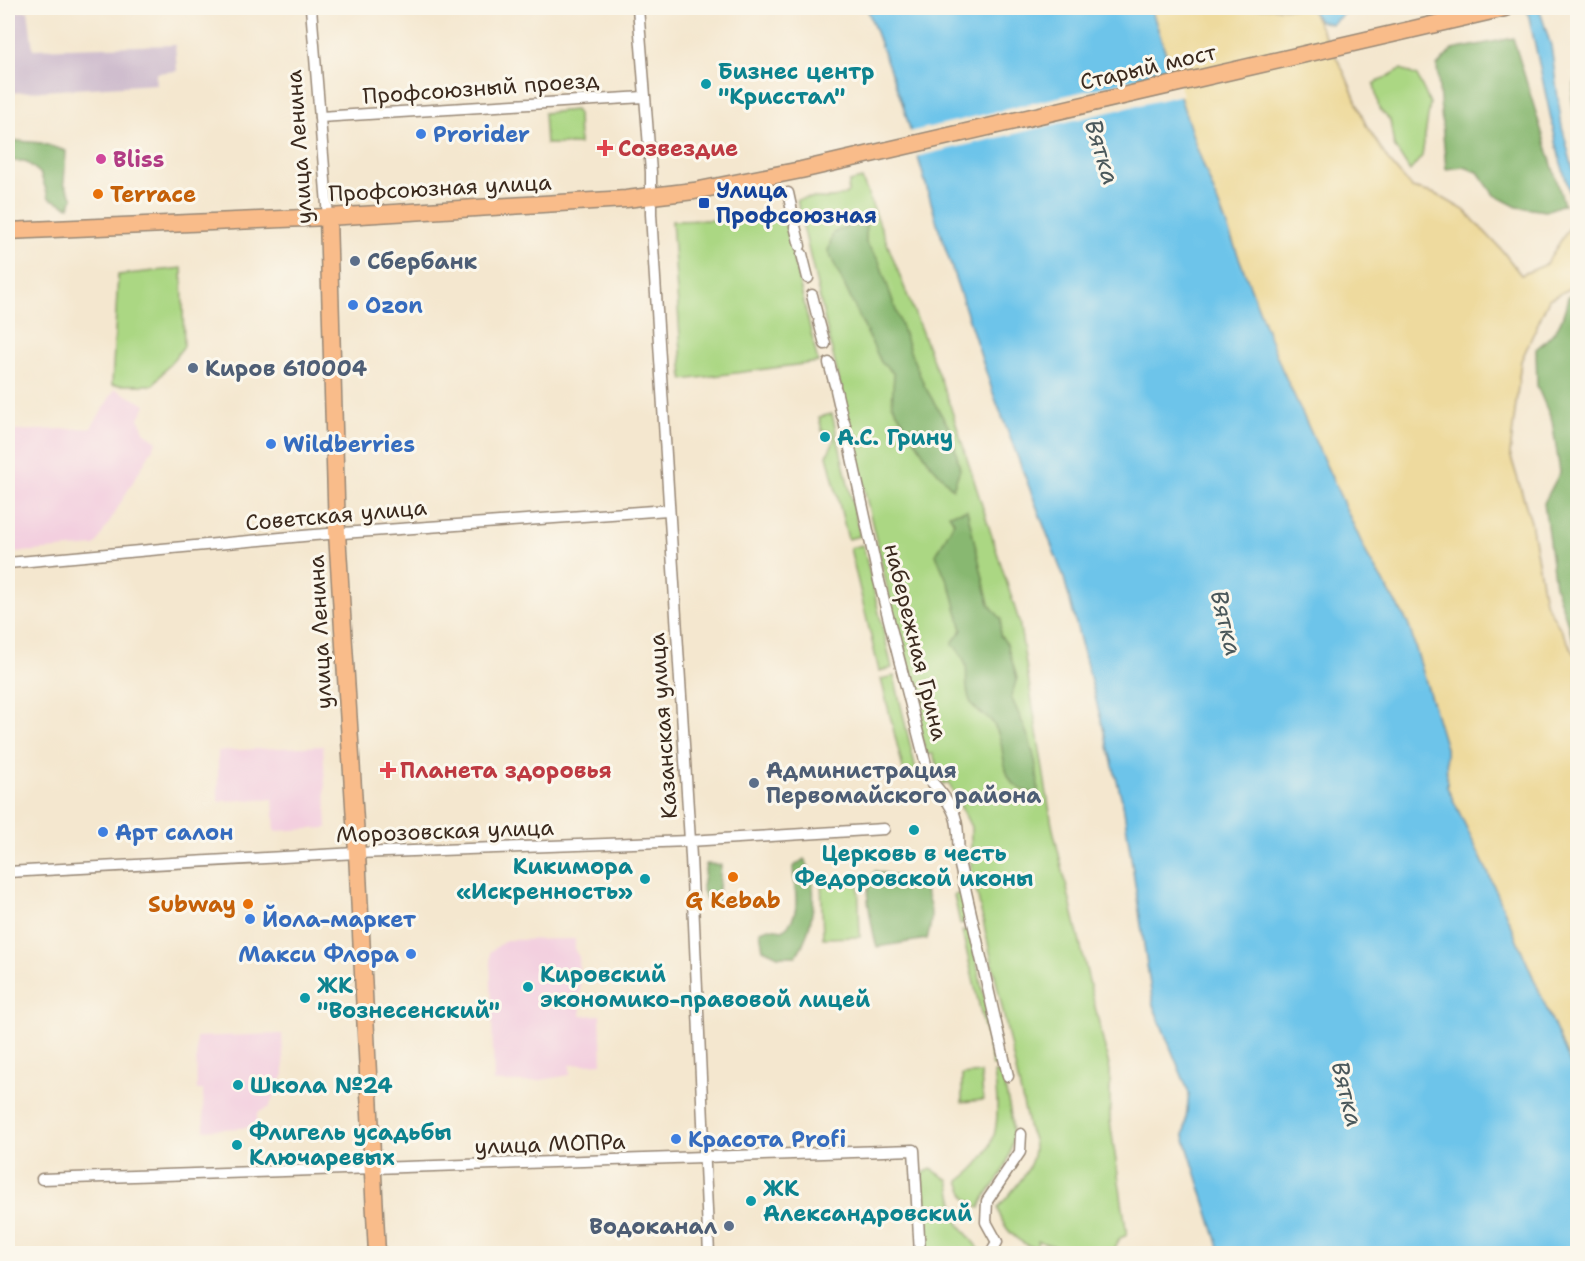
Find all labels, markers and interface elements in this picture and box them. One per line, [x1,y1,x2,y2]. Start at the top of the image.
street label: Старый мост [1077,37,1220,97]
place label: Бизнес центр "Крисстал" [718,57,874,111]
street label: Профсоюзный проезд [362,65,600,111]
street label: улица Ленина [279,69,319,225]
marker: Бизнес центр "Крисстал" [699,77,713,91]
water label: Вятка [1077,115,1127,189]
place label: Prorider [433,120,530,149]
marker: Prorider [414,127,428,141]
place label: Созвездие [618,134,738,163]
marker: Созвездие [596,139,614,157]
place label: Bliss [113,145,164,174]
marker: Bliss [94,152,108,166]
street label: Профсоюзная улица [328,168,553,208]
place label: Улица Профсоюзная [716,176,877,230]
place label: Terrace [110,180,196,209]
marker: Terrace [91,187,105,201]
marker: Улица Профсоюзная [697,196,711,210]
place label: Сбербанк [367,247,477,276]
marker: Сбербанк [348,254,362,268]
place label: Ozon [365,291,423,320]
marker: Ozon [346,298,360,312]
place label: Киров 610004 [205,354,368,383]
marker: Киров 610004 [186,361,200,375]
place label: А.С. Грину [837,423,953,452]
place label: Wildberries [283,430,415,459]
marker: А.С. Грину [818,430,832,444]
marker: Wildberries [264,437,278,451]
street label: Советская улица [244,493,428,537]
street label: набережная Грина [878,541,955,744]
street label: улица Ленина [301,554,339,710]
water label: Вятка [1202,587,1250,659]
street label: Казанская улица [642,632,684,820]
place label: Планета здоровья [400,756,612,785]
place label: Администрация Первомайского района [766,756,1041,810]
marker: Планета здоровья [381,763,395,777]
marker: Администрация Первомайского района [747,776,761,790]
street label: Морозовская улица [336,813,555,849]
place label: Арт салон [115,818,233,847]
marker: Церковь в честь Федоровской иконы [907,823,921,837]
marker: Арт салон [96,825,110,839]
place label: Церковь в честь Федоровской иконы [795,839,1034,893]
place label: Кикимора «Искренность» [456,852,633,906]
marker: G Kebab [726,870,740,884]
marker: Кикимора «Искренность» [638,872,652,886]
place label: G Kebab [685,886,781,915]
place label: Subway [148,890,236,919]
marker: Subway [241,897,255,911]
place label: Йола-маркет [262,904,417,934]
marker: Йола-маркет [243,912,257,926]
place label: Макси Флора [238,940,399,969]
marker: Макси Флора [404,947,418,961]
place label: Кировский экономико-правовой лицей [540,960,870,1014]
place label: ЖК "Вознесенский" [317,971,500,1025]
marker: Кировский экономико-правовой лицей [521,980,535,994]
marker: ЖК "Вознесенский" [298,991,312,1005]
water label: Вятка [1323,1058,1371,1130]
place label: Школа №24 [250,1071,393,1100]
marker: Школа №24 [231,1078,245,1092]
place label: Флигель усадьбы Ключаревых [249,1118,452,1172]
place label: Красота Profi [688,1125,846,1154]
street label: улица МОПРа [474,1127,626,1161]
marker: Красота Profi [669,1132,683,1146]
marker: Флигель усадьбы Ключаревых [230,1138,244,1152]
place label: ЖК Александровский [763,1174,972,1228]
marker: ЖК Александровский [744,1194,758,1208]
place label: Водоканал [589,1212,718,1241]
marker: Водоканал [722,1219,736,1233]

